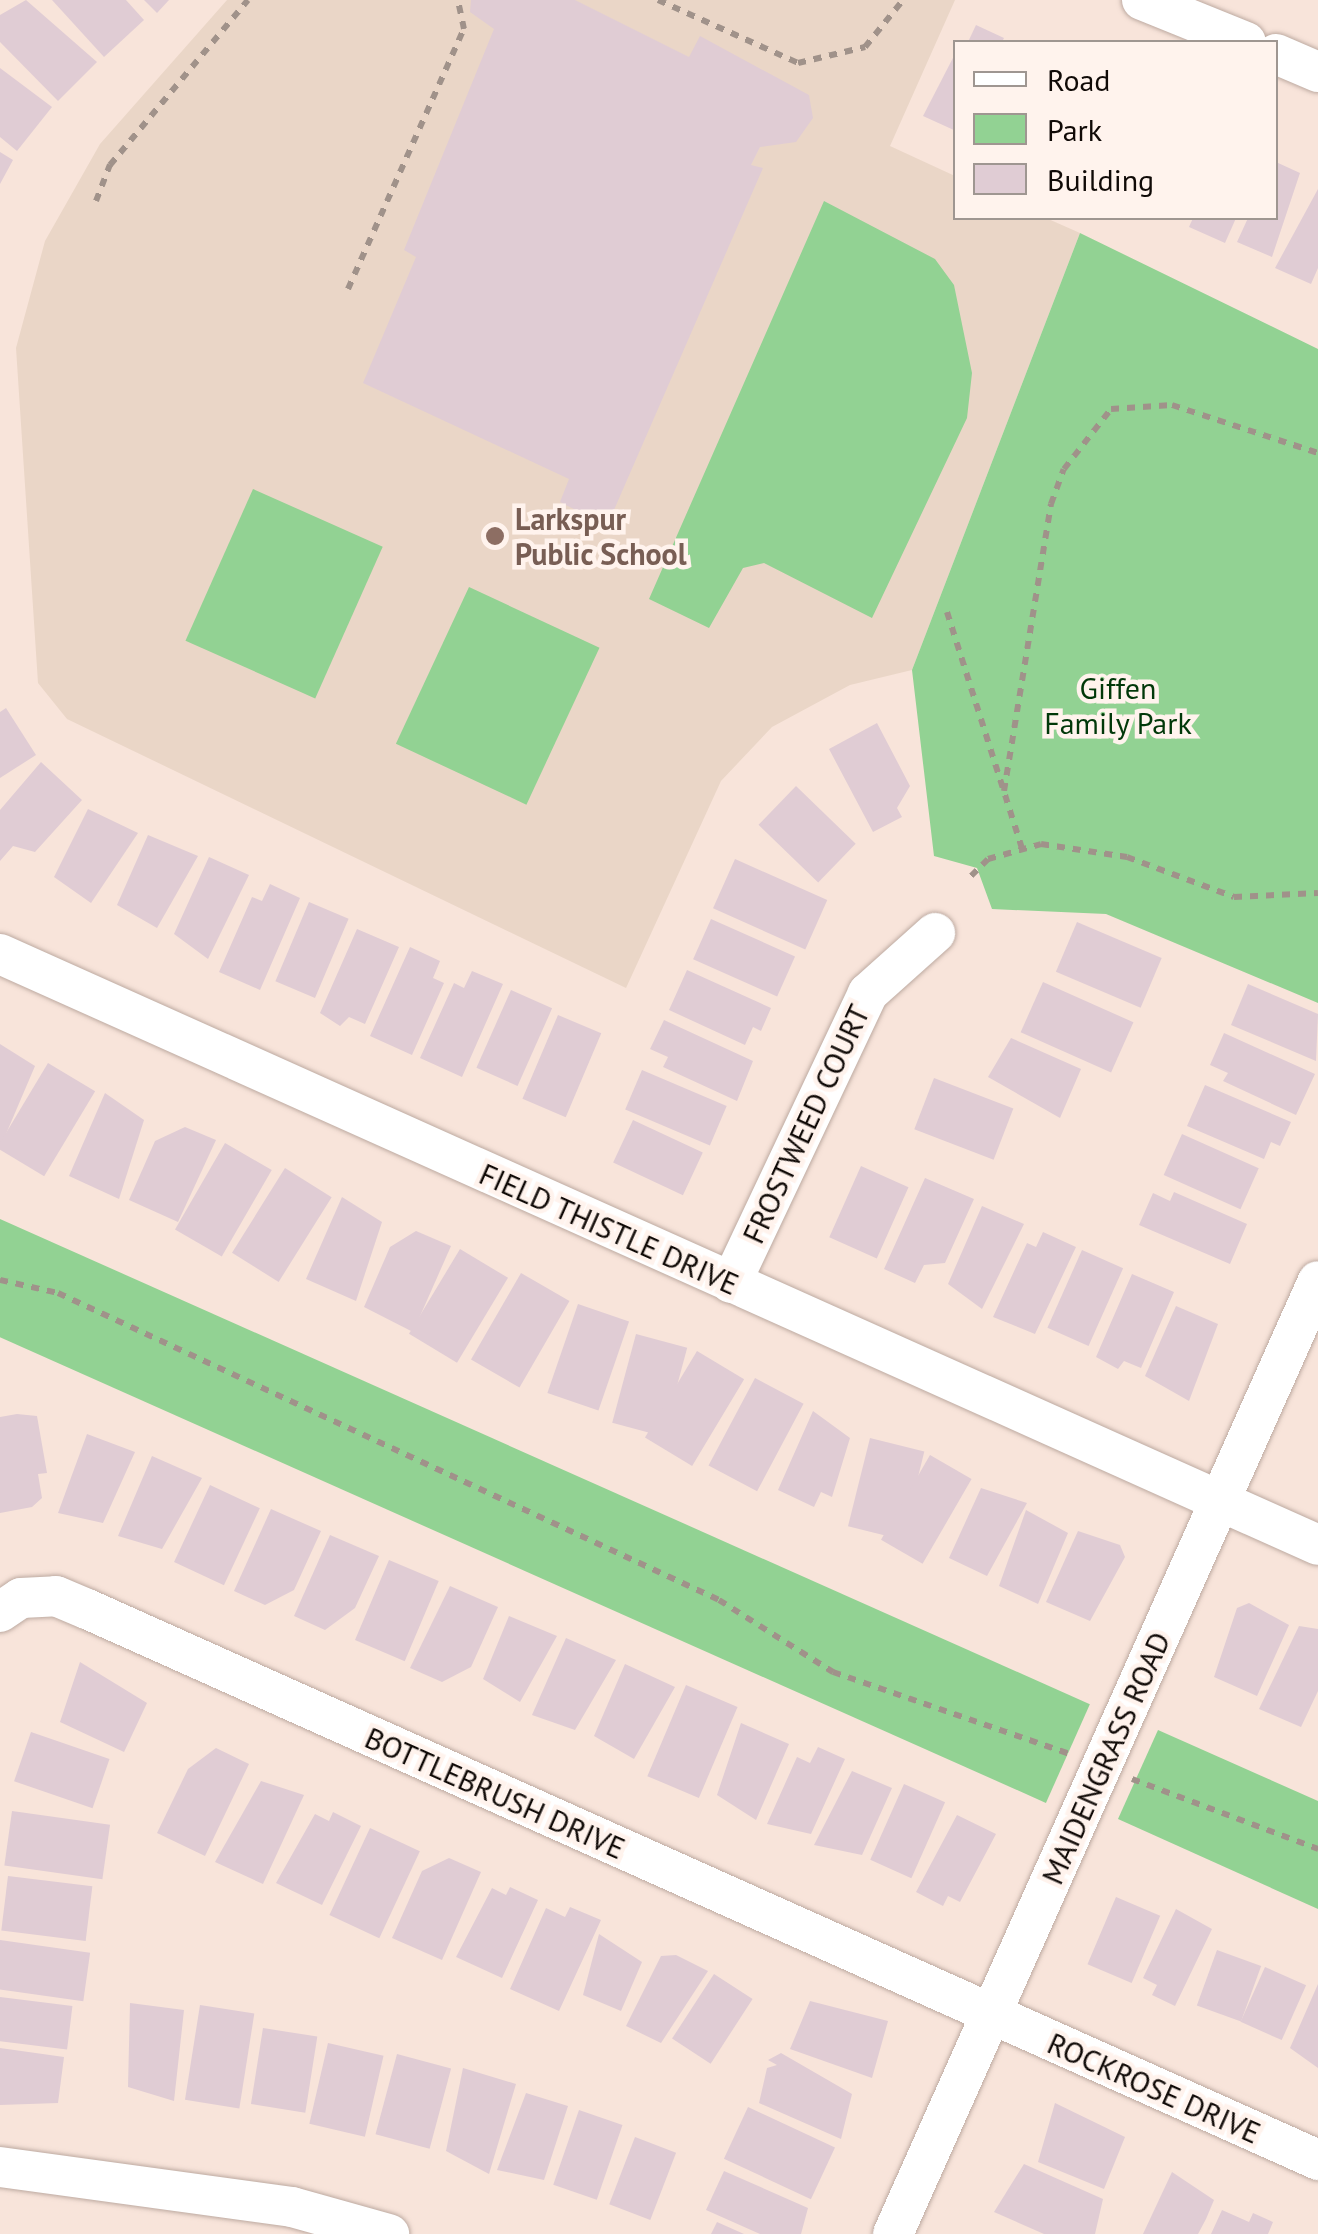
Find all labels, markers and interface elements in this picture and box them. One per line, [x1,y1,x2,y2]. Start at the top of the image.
legend [953,40,1278,220]
text: Road [1047,60,1111,99]
text: Park [1047,110,1102,149]
text: Building [1047,160,1154,199]
place label: Larkspur Public School [515,501,687,572]
marker: Larkspur Public School [484,525,506,547]
park label: Giffen Family Park [1044,670,1192,740]
street label: FROSTWEED COURT [735,999,877,1249]
street label: FIELD THISTLE DRIVE [474,1156,744,1302]
street label: MAIDENGRASS ROAD [1034,1626,1178,1890]
street label: BOTTLEBRUSH DRIVE [360,1720,630,1866]
street label: ROCKROSE DRIVE [1042,2025,1266,2151]

